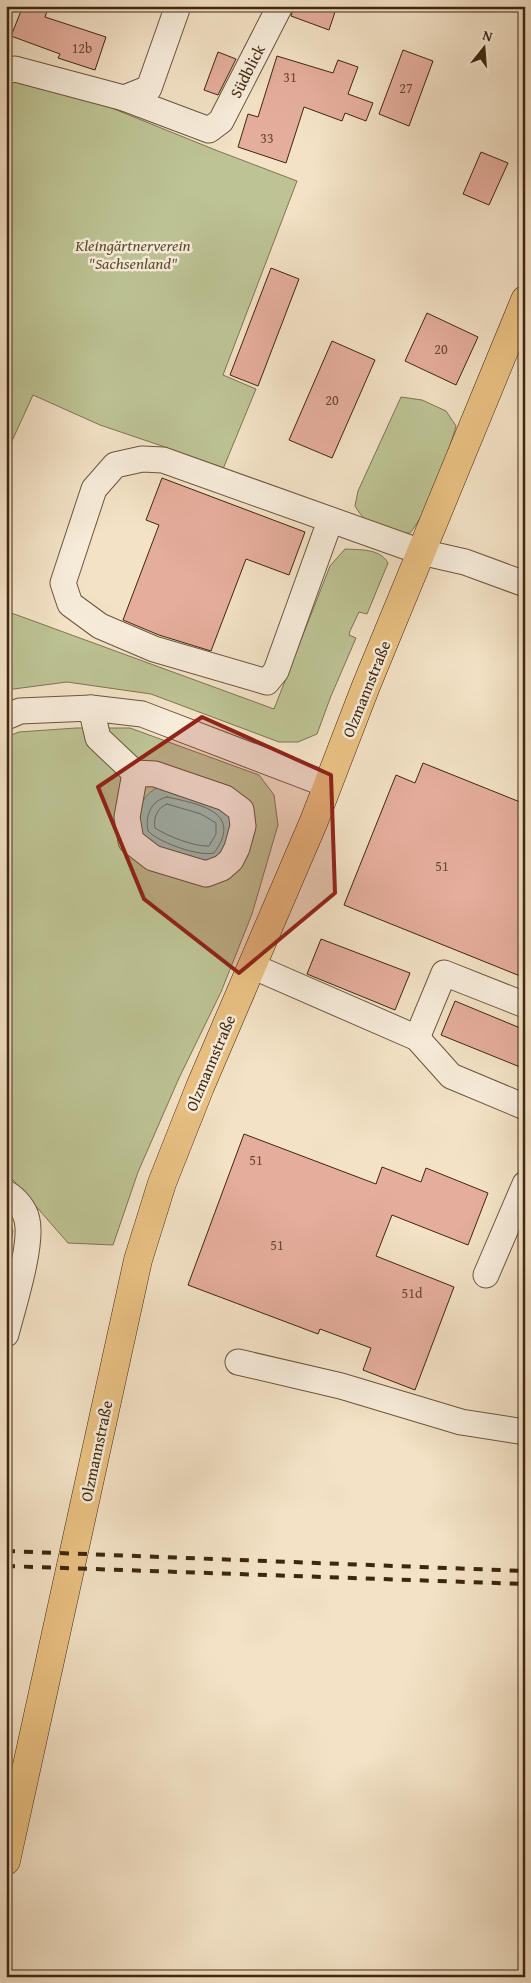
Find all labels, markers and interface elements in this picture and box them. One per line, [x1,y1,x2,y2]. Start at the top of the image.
north arrow [458,22,508,72]
text: N [480,25,496,47]
house number: 12b [72,38,92,58]
street label: Südblick [223,39,271,102]
house number: 31 [283,67,297,87]
house number: 27 [399,78,413,98]
house number: 33 [260,128,274,148]
park label: Kleingärtnerverein "Sachsenland" [74,233,191,275]
house number: 20 [434,339,448,359]
house number: 20 [325,390,339,410]
street label: Olzmannstraße [336,637,396,741]
house number: 51 [435,856,449,876]
street label: Olzmannstraße [179,1011,241,1115]
house number: 51 [249,1150,263,1170]
house number: 51 [270,1235,284,1255]
house number: 51d [402,1283,423,1303]
street label: Olzmannstraße [74,1398,118,1504]

